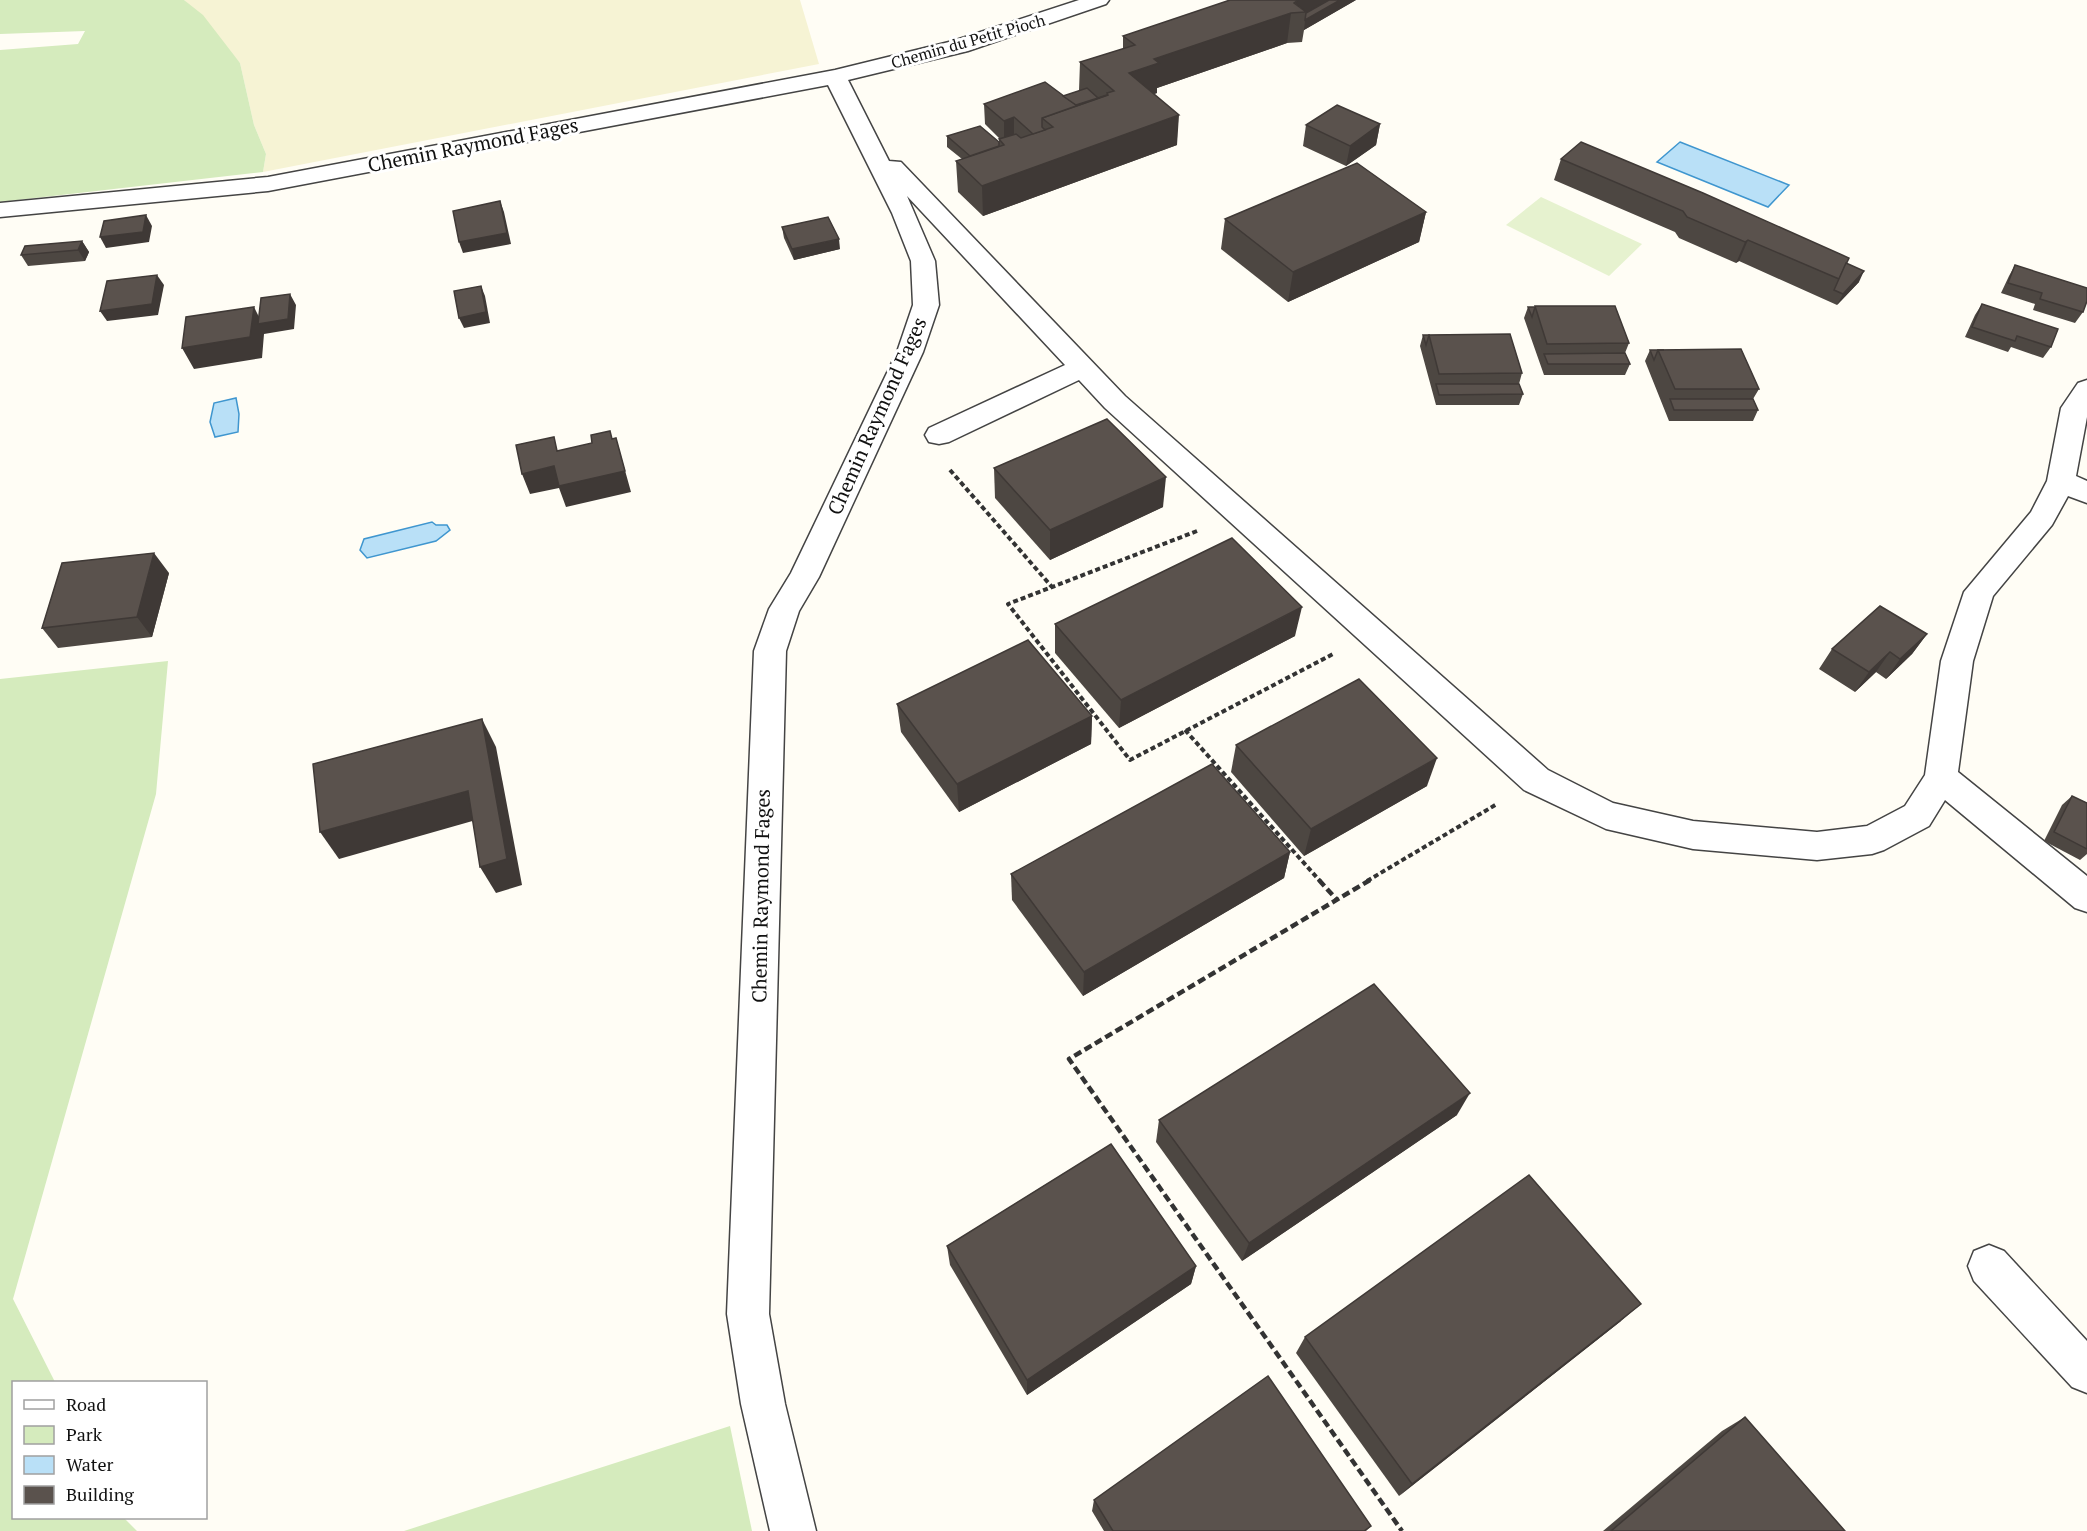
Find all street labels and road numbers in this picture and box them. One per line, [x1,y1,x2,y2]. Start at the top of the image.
street label: Chemin du Petit Pioch [888,8,1048,74]
street label: Chemin Raymond Fages [365,111,581,178]
street label: Chemin Raymond Fages [821,313,932,519]
street label: Chemin Raymond Fages [745,789,776,1003]

